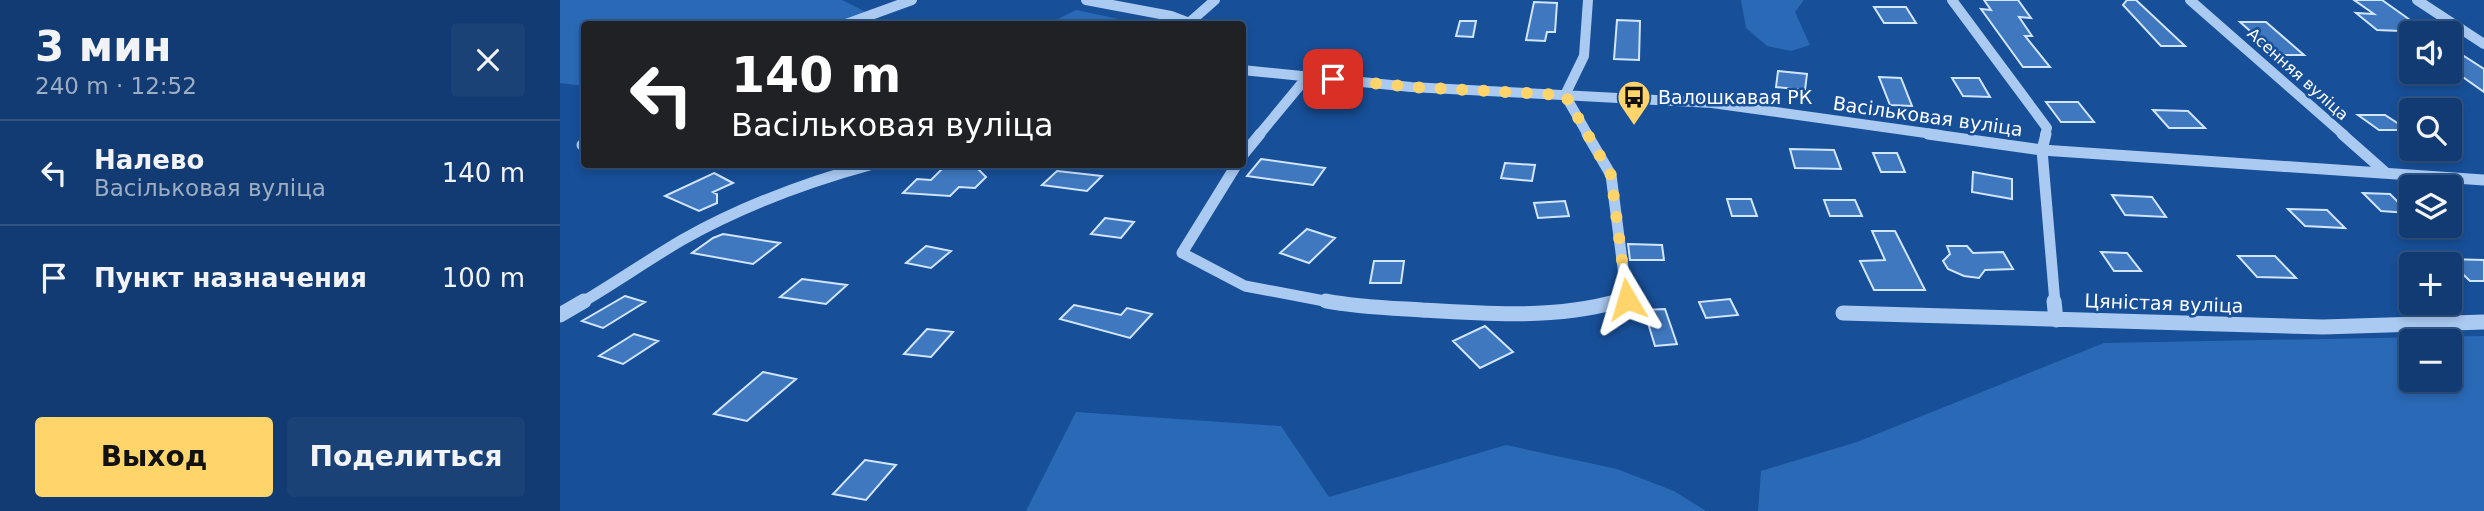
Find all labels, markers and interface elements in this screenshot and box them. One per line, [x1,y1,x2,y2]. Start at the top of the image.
map controls [2399,21,2462,392]
button: sound [2399,21,2462,84]
text: 3 мин [35,22,172,71]
button: close [451,23,525,97]
street label: Асенняя вуліца [2244,24,2352,124]
text: 140 m [731,47,901,104]
icon: left [616,49,707,140]
pin [1303,49,1363,109]
icon: arrive [1314,60,1352,98]
text: 240 m · 12:52 [35,73,197,99]
bus stop icon: Валошкавая РК [1615,78,1653,127]
place label: Валошкавая РК [1658,86,1813,108]
street label: Васільковая вуліца [1832,92,2024,140]
button: search [2399,98,2462,161]
text: Васільковая вуліца [731,106,1054,144]
text: Налево [94,145,204,175]
icon: left [35,154,73,192]
text: 140 m [442,158,525,188]
text: Васільковая вуліца [94,175,326,201]
button: layers [2399,175,2462,238]
button: + [2399,252,2462,315]
icon: arrive [35,259,73,297]
position arrow [1590,262,1664,336]
text: Пункт назначения [94,263,367,293]
text: 100 m [442,263,525,293]
street label: Цяністая вуліца [2084,289,2244,317]
button: − [2399,329,2462,392]
button: Выход [35,417,273,497]
button: Поделиться [287,417,525,497]

